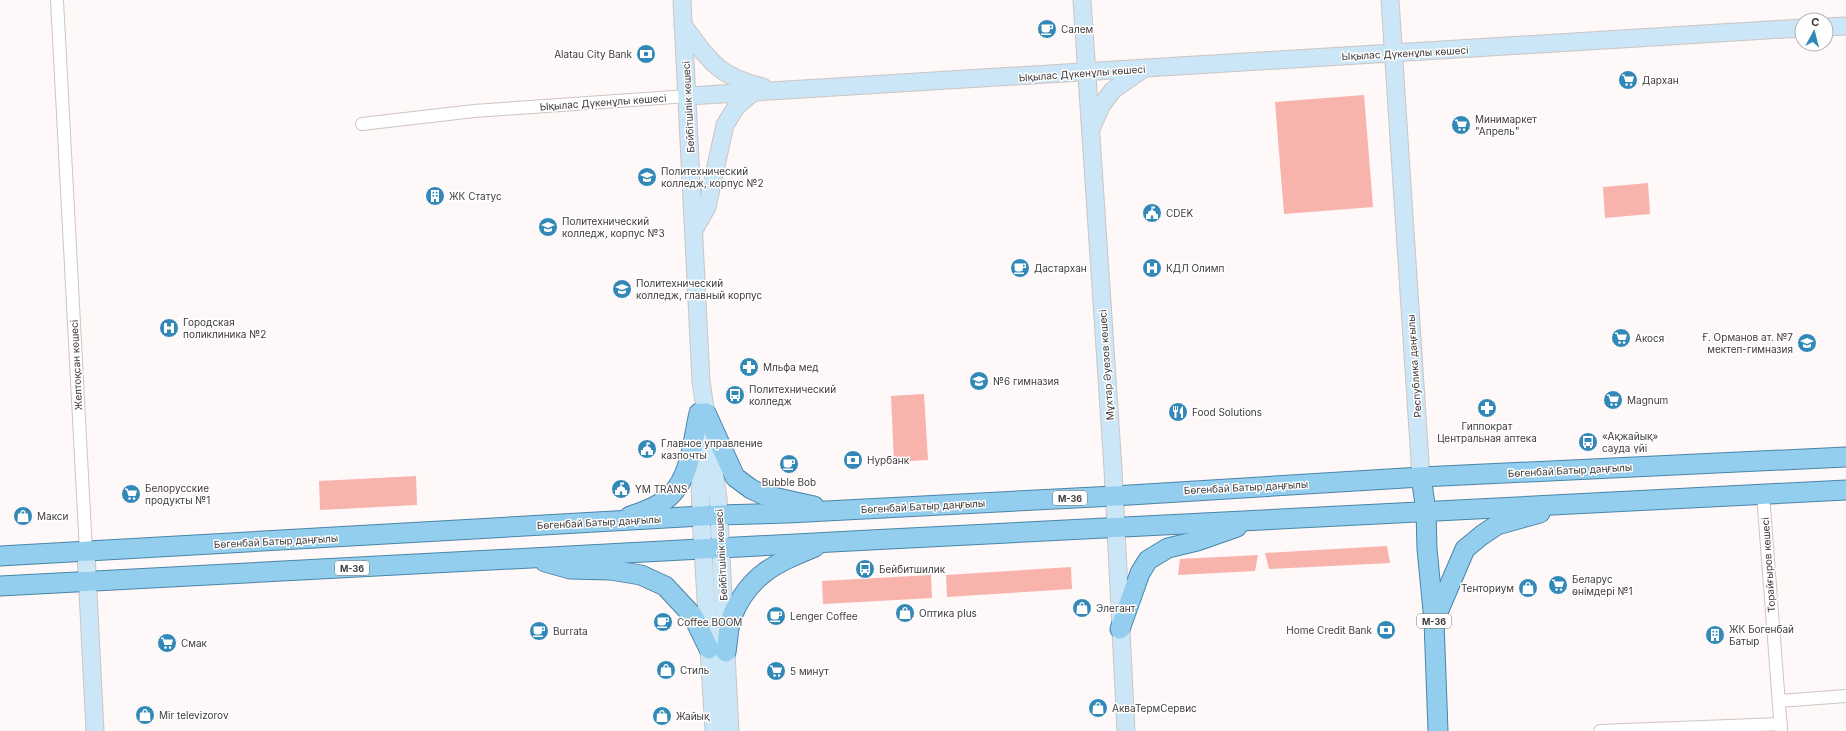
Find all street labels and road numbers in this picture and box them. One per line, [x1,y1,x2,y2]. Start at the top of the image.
street label: Ықылас Дүкенұлы көшесі [1341,44,1469,63]
street label: Бейбітшілік көшесі [680,61,696,153]
street label: Ықылас Дүкенұлы көшесі [1018,63,1146,84]
street label: Ықылас Дүкенұлы көшесі [539,92,667,113]
street label: Мұхтар Әуезов көшесі [1096,309,1117,421]
street label: Республика даңғылы [1404,314,1424,418]
street label: Желтоқсан көшесі [68,320,84,410]
street label: Бөгенбай Батыр даңғылы [1507,461,1633,479]
street label: Бөгенбай Батыр даңғылы [1183,478,1309,496]
road number: M-36 [1053,491,1087,505]
street label: Бөгенбай Батыр даңғылы [860,497,986,515]
street label: Бейбітшілік көшесі [713,509,729,601]
street label: Бөгенбай Батыр даңғылы [536,513,662,531]
street label: Торайғыров көшесі [1759,517,1777,613]
street label: Бөгенбай Батыр даңғылы [213,532,339,550]
road number: M-36 [335,561,369,575]
road number: M-36 [1417,614,1451,628]

